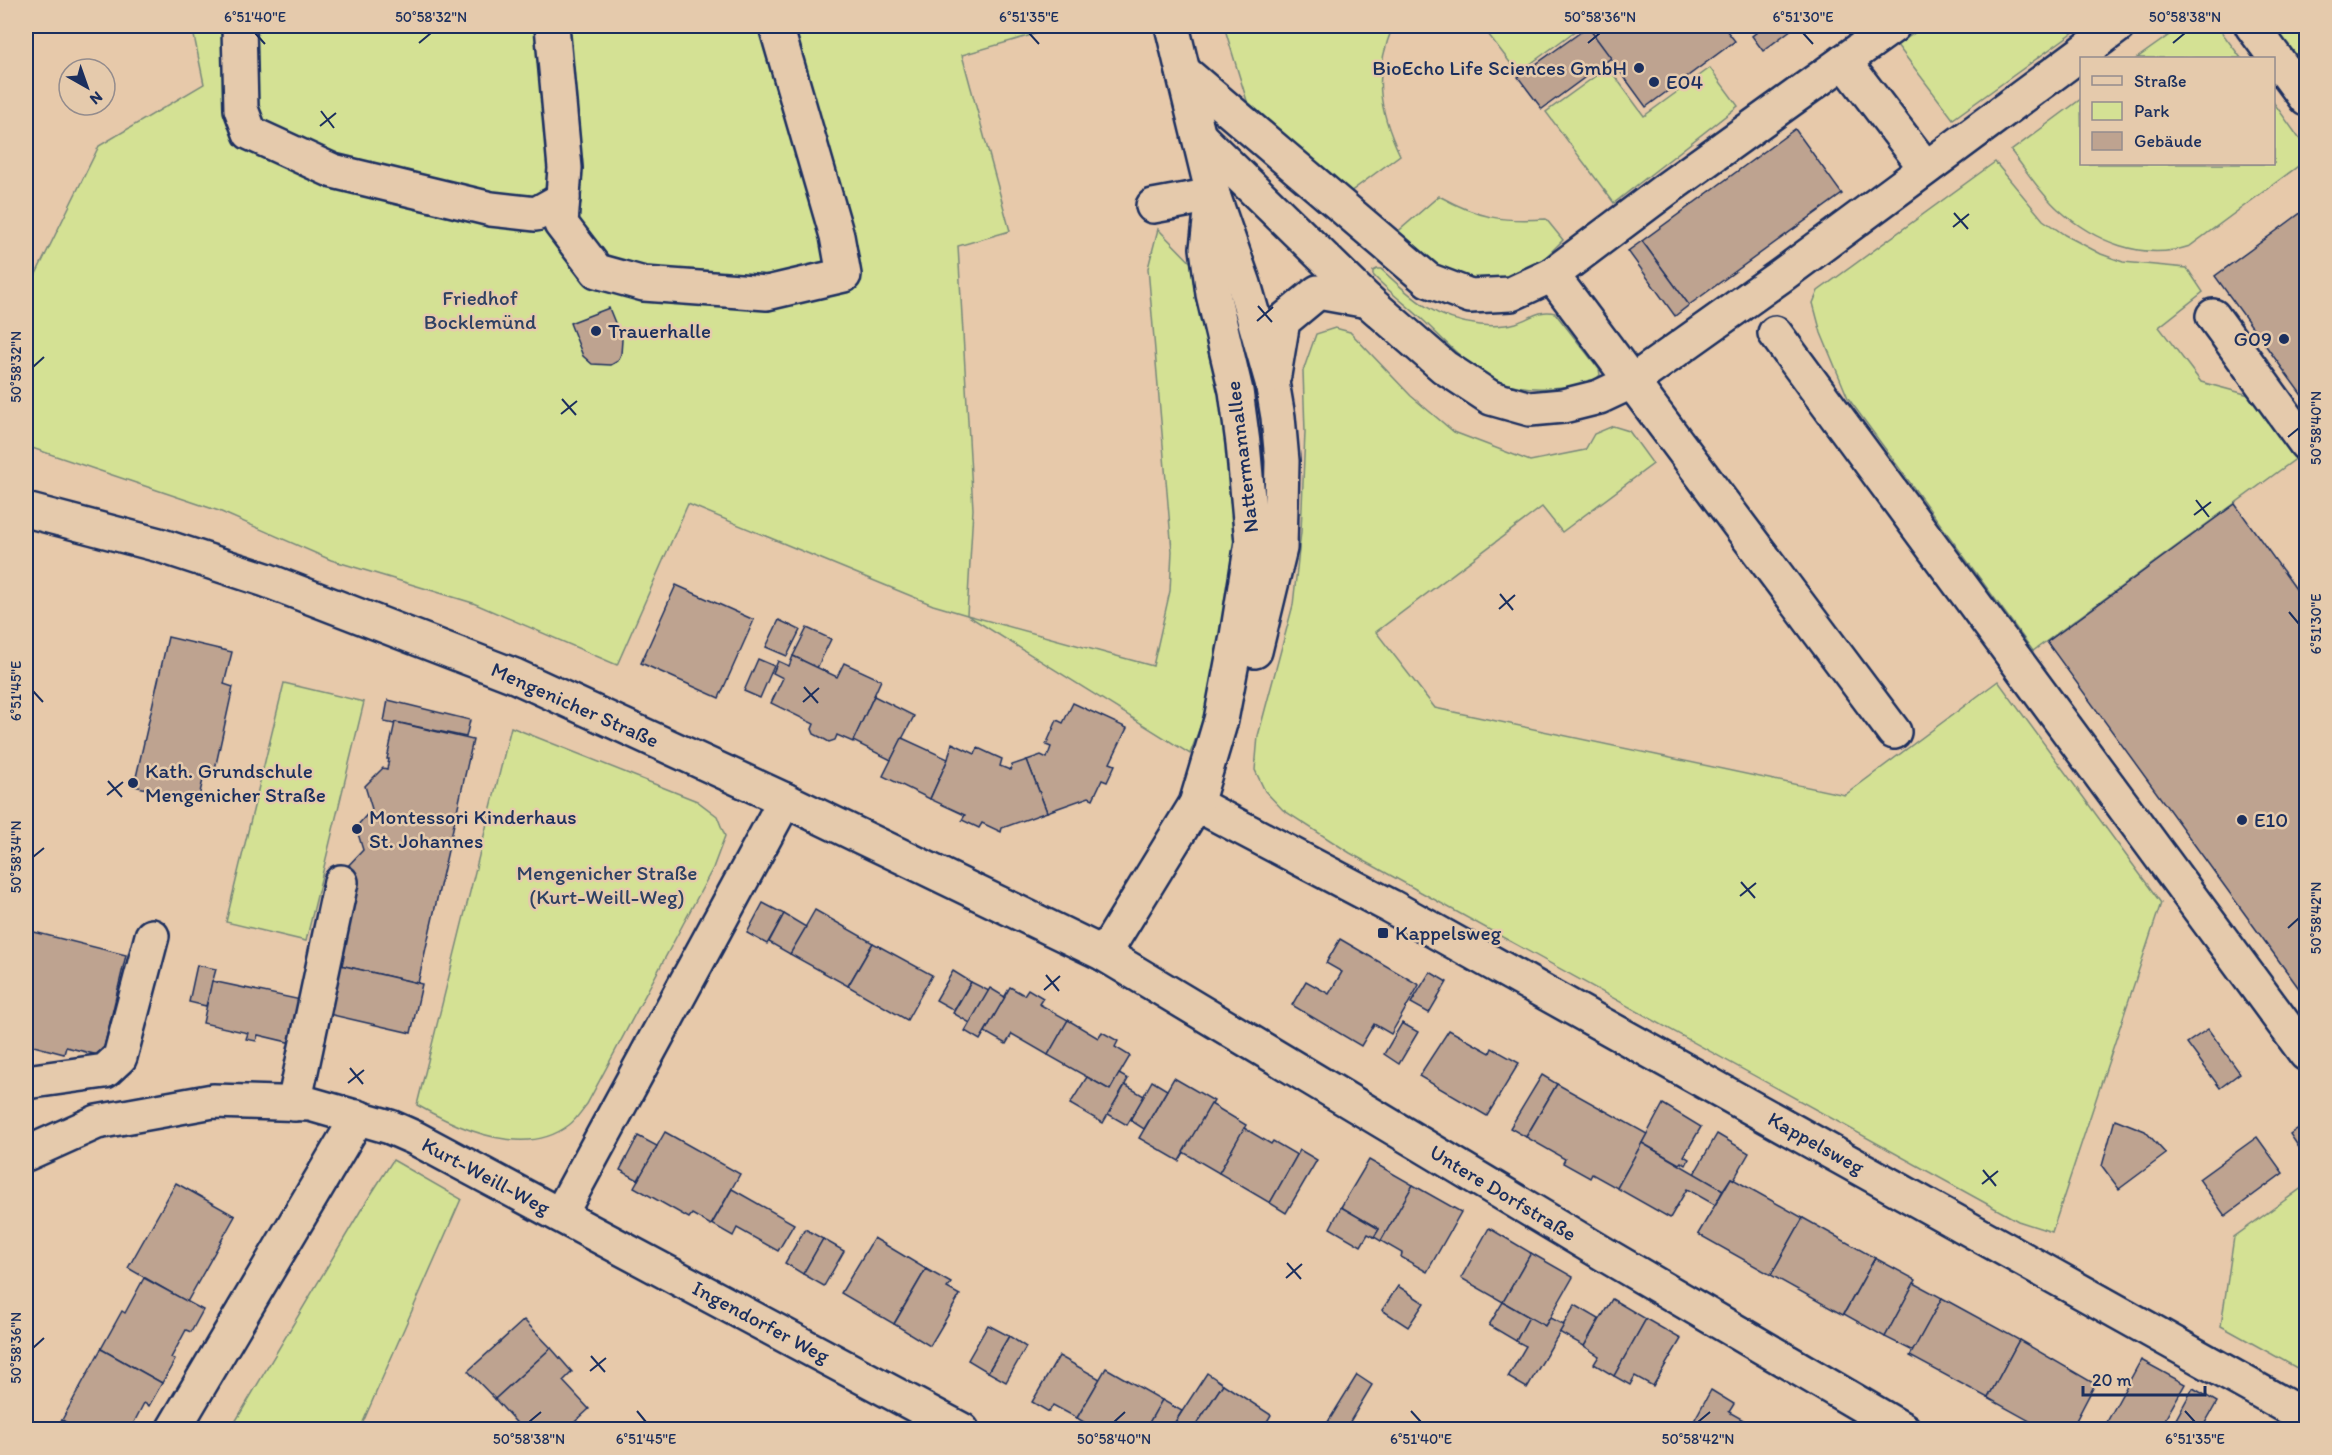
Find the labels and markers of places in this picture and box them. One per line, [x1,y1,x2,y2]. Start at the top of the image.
place label: BioEcho Life Sciences GmbH [1372,55,1627,80]
marker: BioEcho Life Sciences GmbH [1632,61,1646,75]
place label: E04 [1666,69,1704,94]
marker: E04 [1647,75,1661,89]
place label: Trauerhalle [608,318,711,343]
marker: Trauerhalle [589,324,603,338]
place label: G09 [2234,326,2272,351]
marker: G09 [2277,332,2291,346]
place label: Kath. Grundschule Mengenicher Straße [145,758,326,807]
marker: Kath. Grundschule Mengenicher Straße [126,776,140,790]
place label: Montessori Kinderhaus St. Johannes [369,804,577,853]
place label: E10 [2254,807,2288,832]
marker: E10 [2235,813,2249,827]
marker: Montessori Kinderhaus St. Johannes [350,822,364,836]
place label: Kappelsweg [1395,920,1502,945]
marker: Kappelsweg [1376,926,1390,940]

